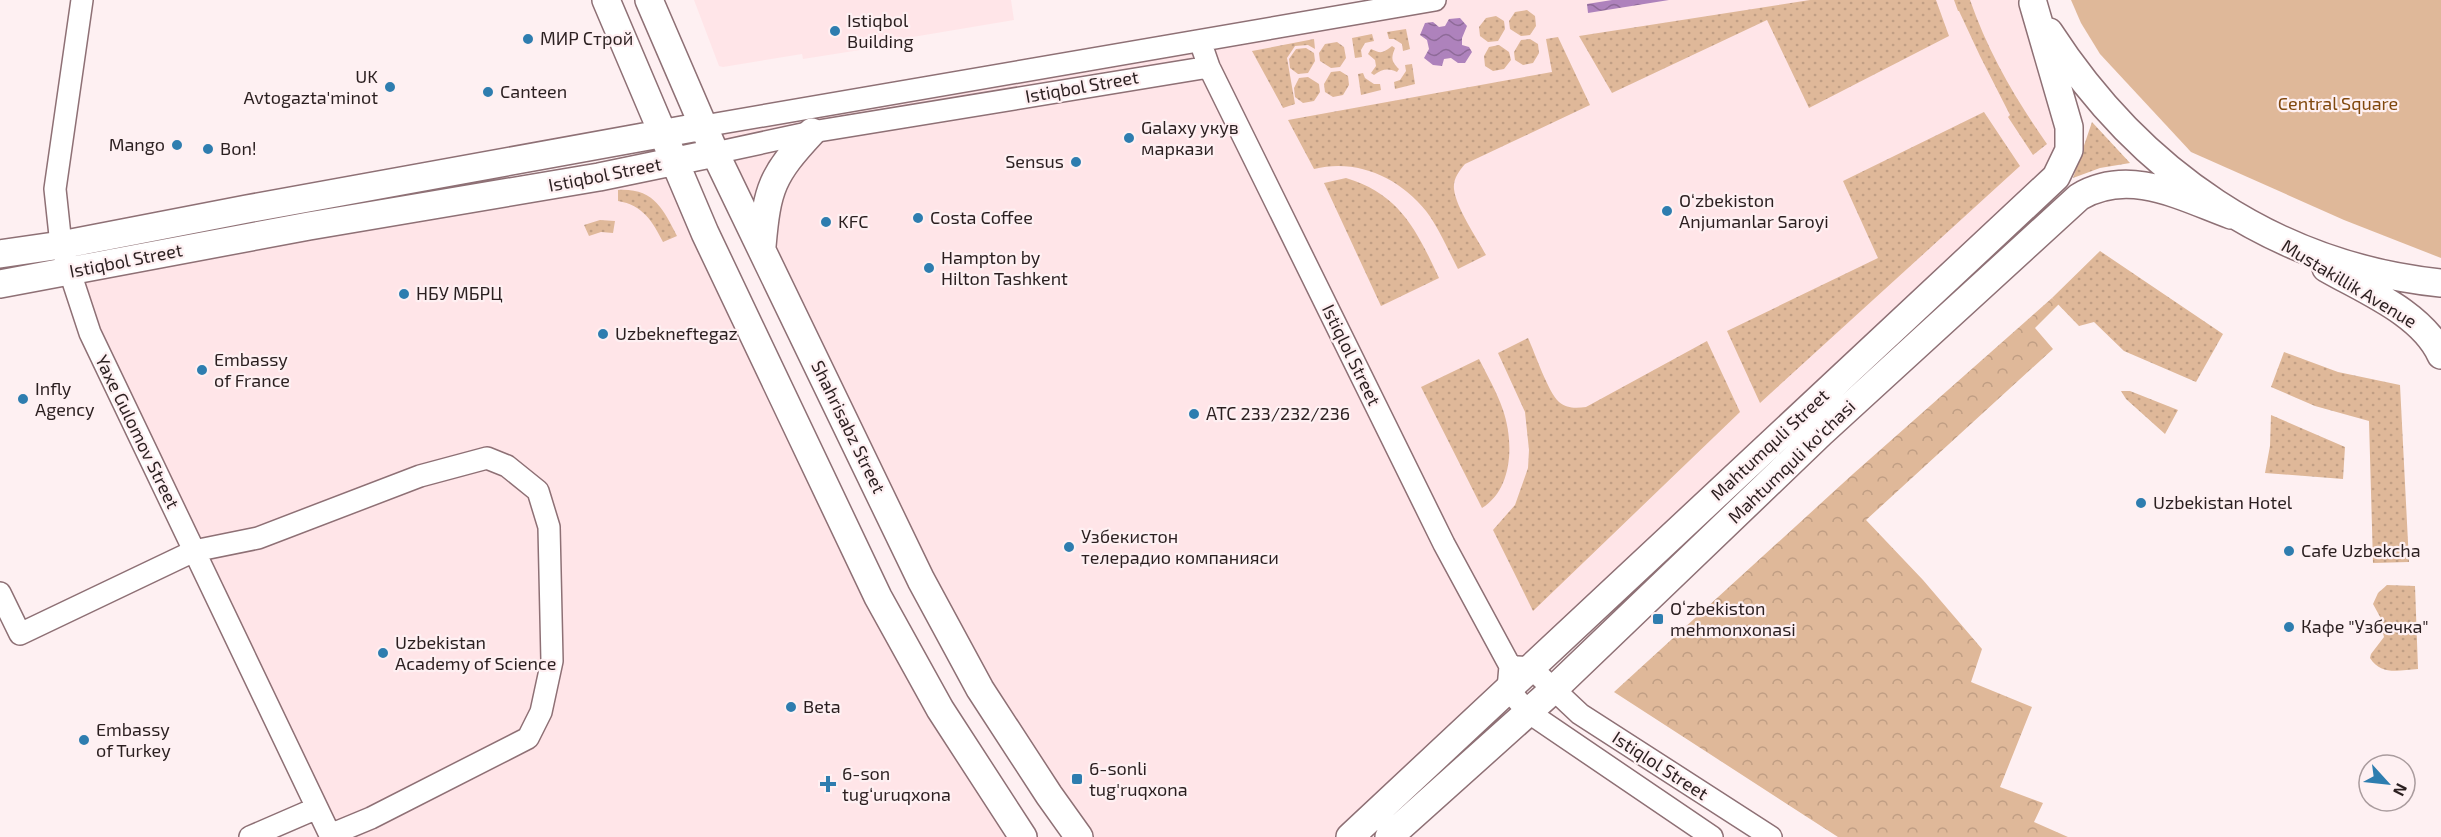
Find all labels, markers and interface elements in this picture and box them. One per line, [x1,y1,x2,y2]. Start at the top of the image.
place label: Istiqbol Building [847,9,914,52]
marker: Istiqbol Building [828,24,842,38]
place label: МИР Строй [540,27,633,49]
marker: МИР Строй [521,32,535,46]
place label: UK Avtogazta'minot [243,65,378,108]
street label: Istiqbol Street [1023,65,1140,107]
marker: UK Avtogazta'minot [383,80,397,94]
place label: Canteen [500,80,567,102]
marker: Canteen [481,85,495,99]
park label: Central Square [2278,92,2398,114]
place label: Galaxy укув маркази [1141,116,1239,159]
marker: Galaxy укув маркази [1122,131,1136,145]
place label: Mango [109,133,165,155]
place label: Bon! [220,137,257,159]
marker: Mango [170,138,184,152]
marker: Bon! [201,142,215,156]
place label: Sensus [1005,150,1064,172]
street label: Istiqbol Street [546,152,663,196]
marker: Sensus [1069,155,1083,169]
place label: O‘zbekiston Anjumanlar Saroyi [1679,189,1829,232]
marker: O‘zbekiston Anjumanlar Saroyi [1660,204,1674,218]
place label: Costa Coffee [930,206,1033,228]
place label: KFC [838,210,868,232]
marker: Costa Coffee [911,211,925,225]
marker: KFC [819,215,833,229]
street label: Mustakillik Avenue [2278,234,2421,332]
street label: Istiqbol Street [67,238,184,282]
place label: Hampton by Hilton Tashkent [941,246,1068,289]
marker: Hampton by Hilton Tashkent [922,261,936,275]
place label: НБУ МБРЦ [416,282,503,304]
marker: НБУ МБРЦ [397,287,411,301]
street label: Istiqlol Street [1318,300,1386,409]
place label: Uzbekneftegaz [615,322,738,344]
marker: Uzbekneftegaz [596,327,610,341]
place label: Embassy of France [214,348,290,391]
street label: Yaxe Gulomov Street [91,351,185,512]
street label: Shahrisabz Street [807,357,891,497]
marker: Embassy of France [195,363,209,377]
place label: Infly Agency [35,377,95,420]
street label: Mahtumquli Street [1706,384,1833,505]
marker: Infly Agency [16,392,30,406]
street label: Mahtumquli ko'chasi [1723,395,1859,528]
place label: АТС 233/232/236 [1206,402,1350,424]
marker: АТС 233/232/236 [1187,407,1201,421]
place label: Uzbekistan Hotel [2153,491,2293,513]
marker: Uzbekistan Hotel [2134,496,2148,510]
place label: Узбекистон телерадио компанияси [1081,525,1279,568]
place label: Cafe Uzbekcha [2301,539,2421,561]
marker: Узбекистон телерадио компанияси [1062,540,1076,554]
marker: Cafe Uzbekcha [2282,544,2296,558]
place label: Oʻzbekiston mehmonxonasi [1670,597,1796,640]
marker: Oʻzbekiston mehmonxonasi [1651,612,1665,626]
place label: Кафе "Узбечка" [2301,615,2429,637]
marker: Кафе "Узбечка" [2282,620,2296,634]
place label: Uzbekistan Academy of Science [395,631,556,674]
marker: Uzbekistan Academy of Science [376,646,390,660]
place label: Beta [803,695,841,717]
marker: Beta [784,700,798,714]
place label: Embassy of Turkey [96,718,171,761]
street label: Istiqlol Street [1608,726,1713,804]
marker: Embassy of Turkey [77,733,91,747]
north arrow [2357,753,2417,813]
place label: 6-sonli tug'ruqxona [1089,757,1188,800]
place label: 6-son tug‘uruqxona [842,762,951,805]
marker: 6-sonli tug'ruqxona [1070,772,1084,786]
marker: 6-son tug‘uruqxona [819,775,837,793]
text: N [2390,781,2412,800]

